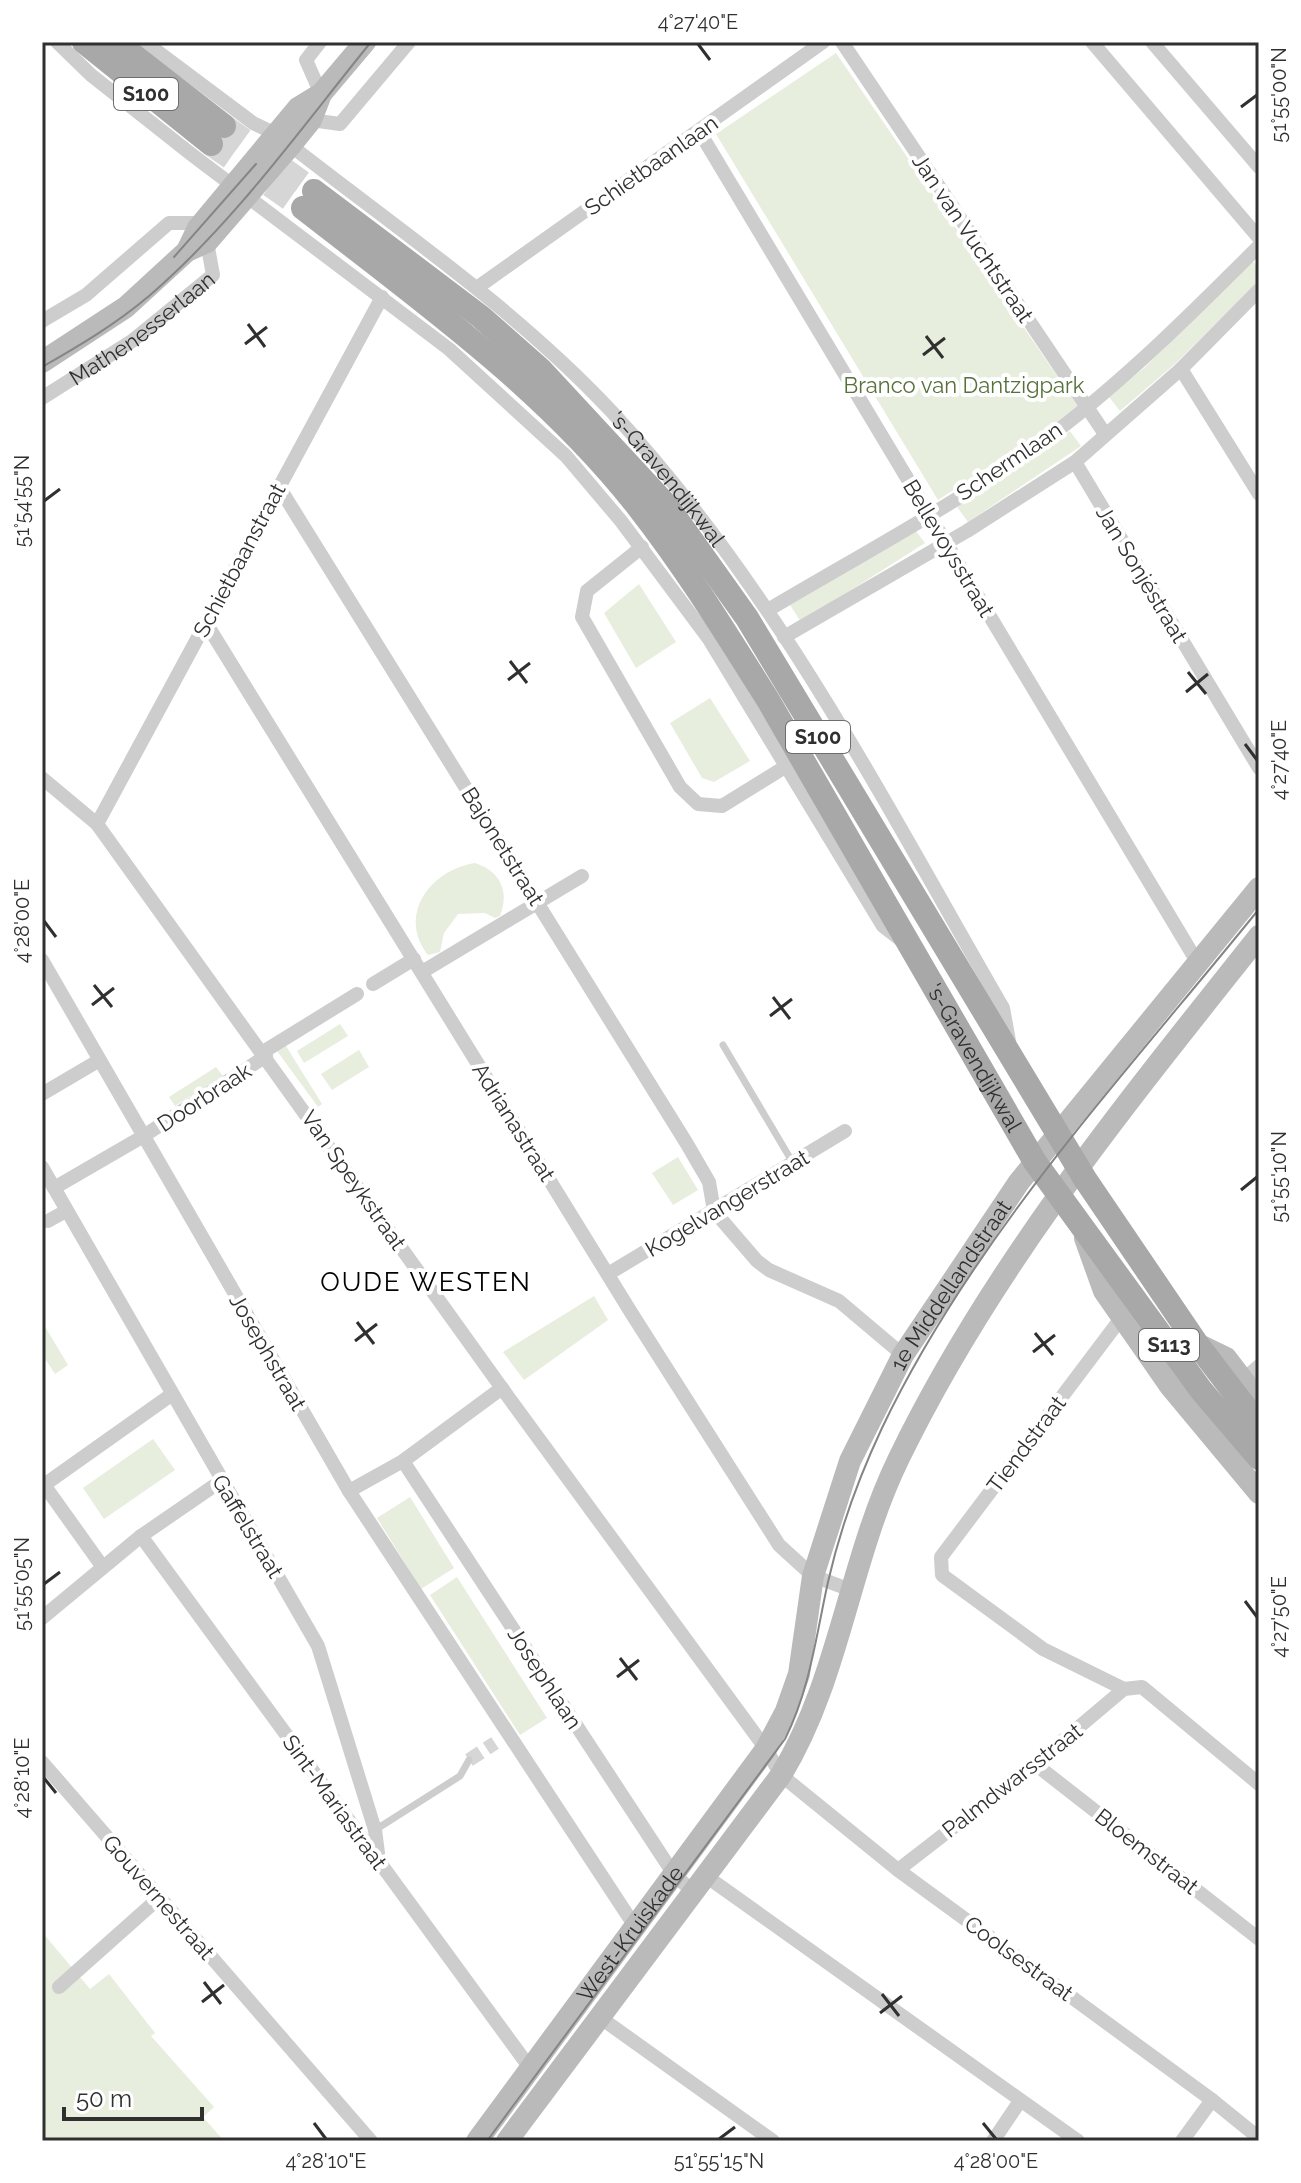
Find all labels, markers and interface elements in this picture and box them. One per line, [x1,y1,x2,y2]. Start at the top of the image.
text: 4°27'40"E [658,10,738,34]
text: 51°55'00"N [1267,47,1291,143]
road number: S100 [114,78,178,110]
street label: Schietbaanlaan [579,109,723,221]
street label: Jan van Vuchtstraat [907,149,1039,328]
street label: Mathenesserlaan [64,266,220,390]
park label: Branco van Dantzigpark [844,372,1085,398]
street label: 's-Gravendijkwal [605,406,731,551]
street label: Schermlaan [951,416,1067,506]
text: 51°54'55"N [10,455,34,547]
street label: Bellevoysstraat [898,475,1000,622]
street label: Schietbaanstraat [187,478,291,641]
street label: Jan Sonjéstraat [1091,501,1193,648]
text: 4°27'40"E [1267,720,1291,800]
road number: S100 [786,721,850,753]
street label: Bajonetstraat [456,782,550,911]
text: 4°28'00"E [10,879,34,963]
street label: 's-Gravendijkwal [922,979,1028,1136]
street label: Doorbraak [152,1057,256,1137]
street label: Adrianastraat [467,1058,561,1186]
street label: Van Speykstraat [296,1105,412,1255]
text: 51°55'10"N [1267,1131,1291,1223]
street label: Kogelvangerstraat [641,1144,814,1262]
street label: 1e Middellandstraat [884,1194,1017,1375]
district label: OUDE WESTEN [320,1267,532,1297]
street label: Josephstraat [224,1289,312,1415]
road number: S113 [1139,1329,1199,1361]
street label: Tiendstraat [981,1390,1071,1498]
street label: Gaffelstraat [207,1470,289,1583]
text: 51°55'05"N [10,1537,34,1631]
text: 4°27'50"E [1267,1576,1291,1658]
street label: Josephlaan [502,1622,588,1734]
street label: Palmdwarsstraat [937,1717,1088,1843]
street label: Sint-Mariastraat [277,1730,393,1875]
text: 4°28'10"E [10,1738,34,1818]
street label: Bloemstraat [1090,1803,1204,1900]
street label: Gouvernestraat [98,1829,221,1965]
street label: West-Kruiskade [571,1860,689,2006]
street label: Coolsestraat [960,1910,1079,2006]
scale bar [64,2071,202,2121]
text: 50 m [76,2084,132,2113]
text: 4°28'10"E [286,2149,366,2173]
text: 51°55'15"N [674,2149,764,2173]
text: 4°28'00"E [954,2149,1038,2173]

